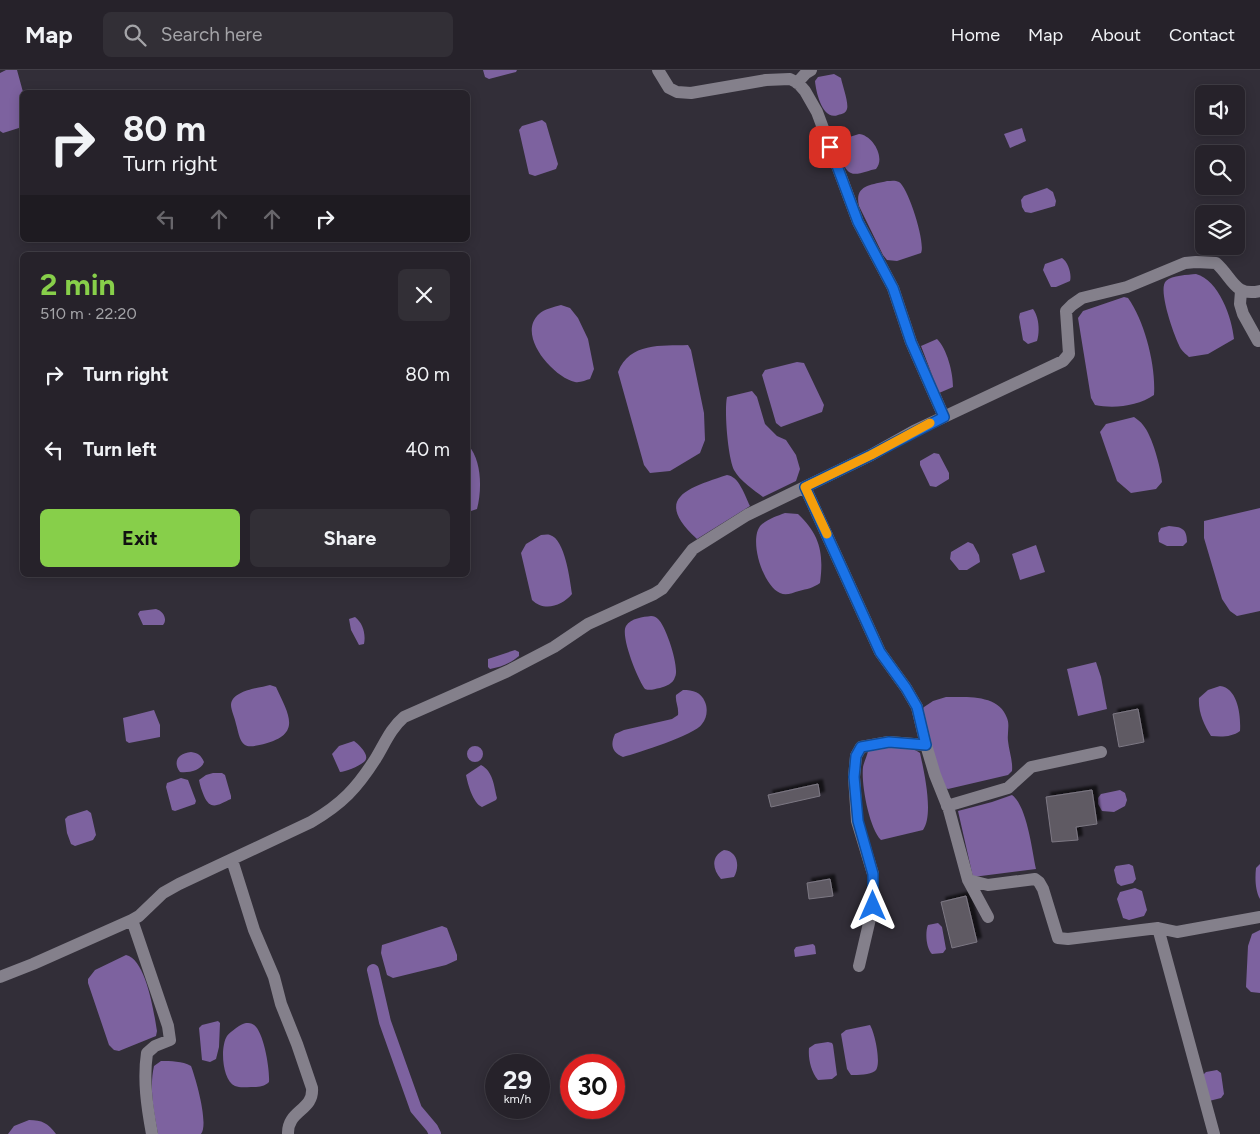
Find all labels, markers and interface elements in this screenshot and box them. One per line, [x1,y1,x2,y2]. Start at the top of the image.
search box [103,12,453,57]
text: Map [25,20,73,49]
icon: search [121,21,149,49]
text: Search here [161,23,262,46]
text: Home [951,24,1000,46]
text: Map [1028,24,1063,46]
text: About [1091,24,1141,46]
text: Contact [1169,24,1235,46]
map controls [1195,85,1245,255]
button: sound [1195,85,1245,135]
text: 80 m [123,108,206,150]
icon: right [40,110,105,175]
pin [809,126,851,168]
icon: arrive [816,133,844,161]
button: search [1195,145,1245,195]
text: Turn right [123,150,218,177]
icon: left [152,205,180,233]
icon: ahead [205,205,233,233]
icon: ahead [258,205,286,233]
icon: right [311,205,339,233]
button: layers [1195,205,1245,255]
text: 2 min [40,266,116,303]
button: close [398,269,450,321]
text: 510 m · 22:20 [40,304,137,323]
icon: right [40,361,68,389]
text: Turn right [83,363,169,386]
text: 80 m [405,363,450,386]
icon: left [40,436,68,464]
text: Turn left [83,438,157,461]
text: 40 m [405,438,450,461]
button: Exit [40,509,240,567]
button: Share [250,509,450,567]
position arrow [846,879,898,931]
speed limit sign: 30 [560,1054,625,1119]
text: 29 [503,1065,532,1095]
text: km/h [504,1092,531,1106]

